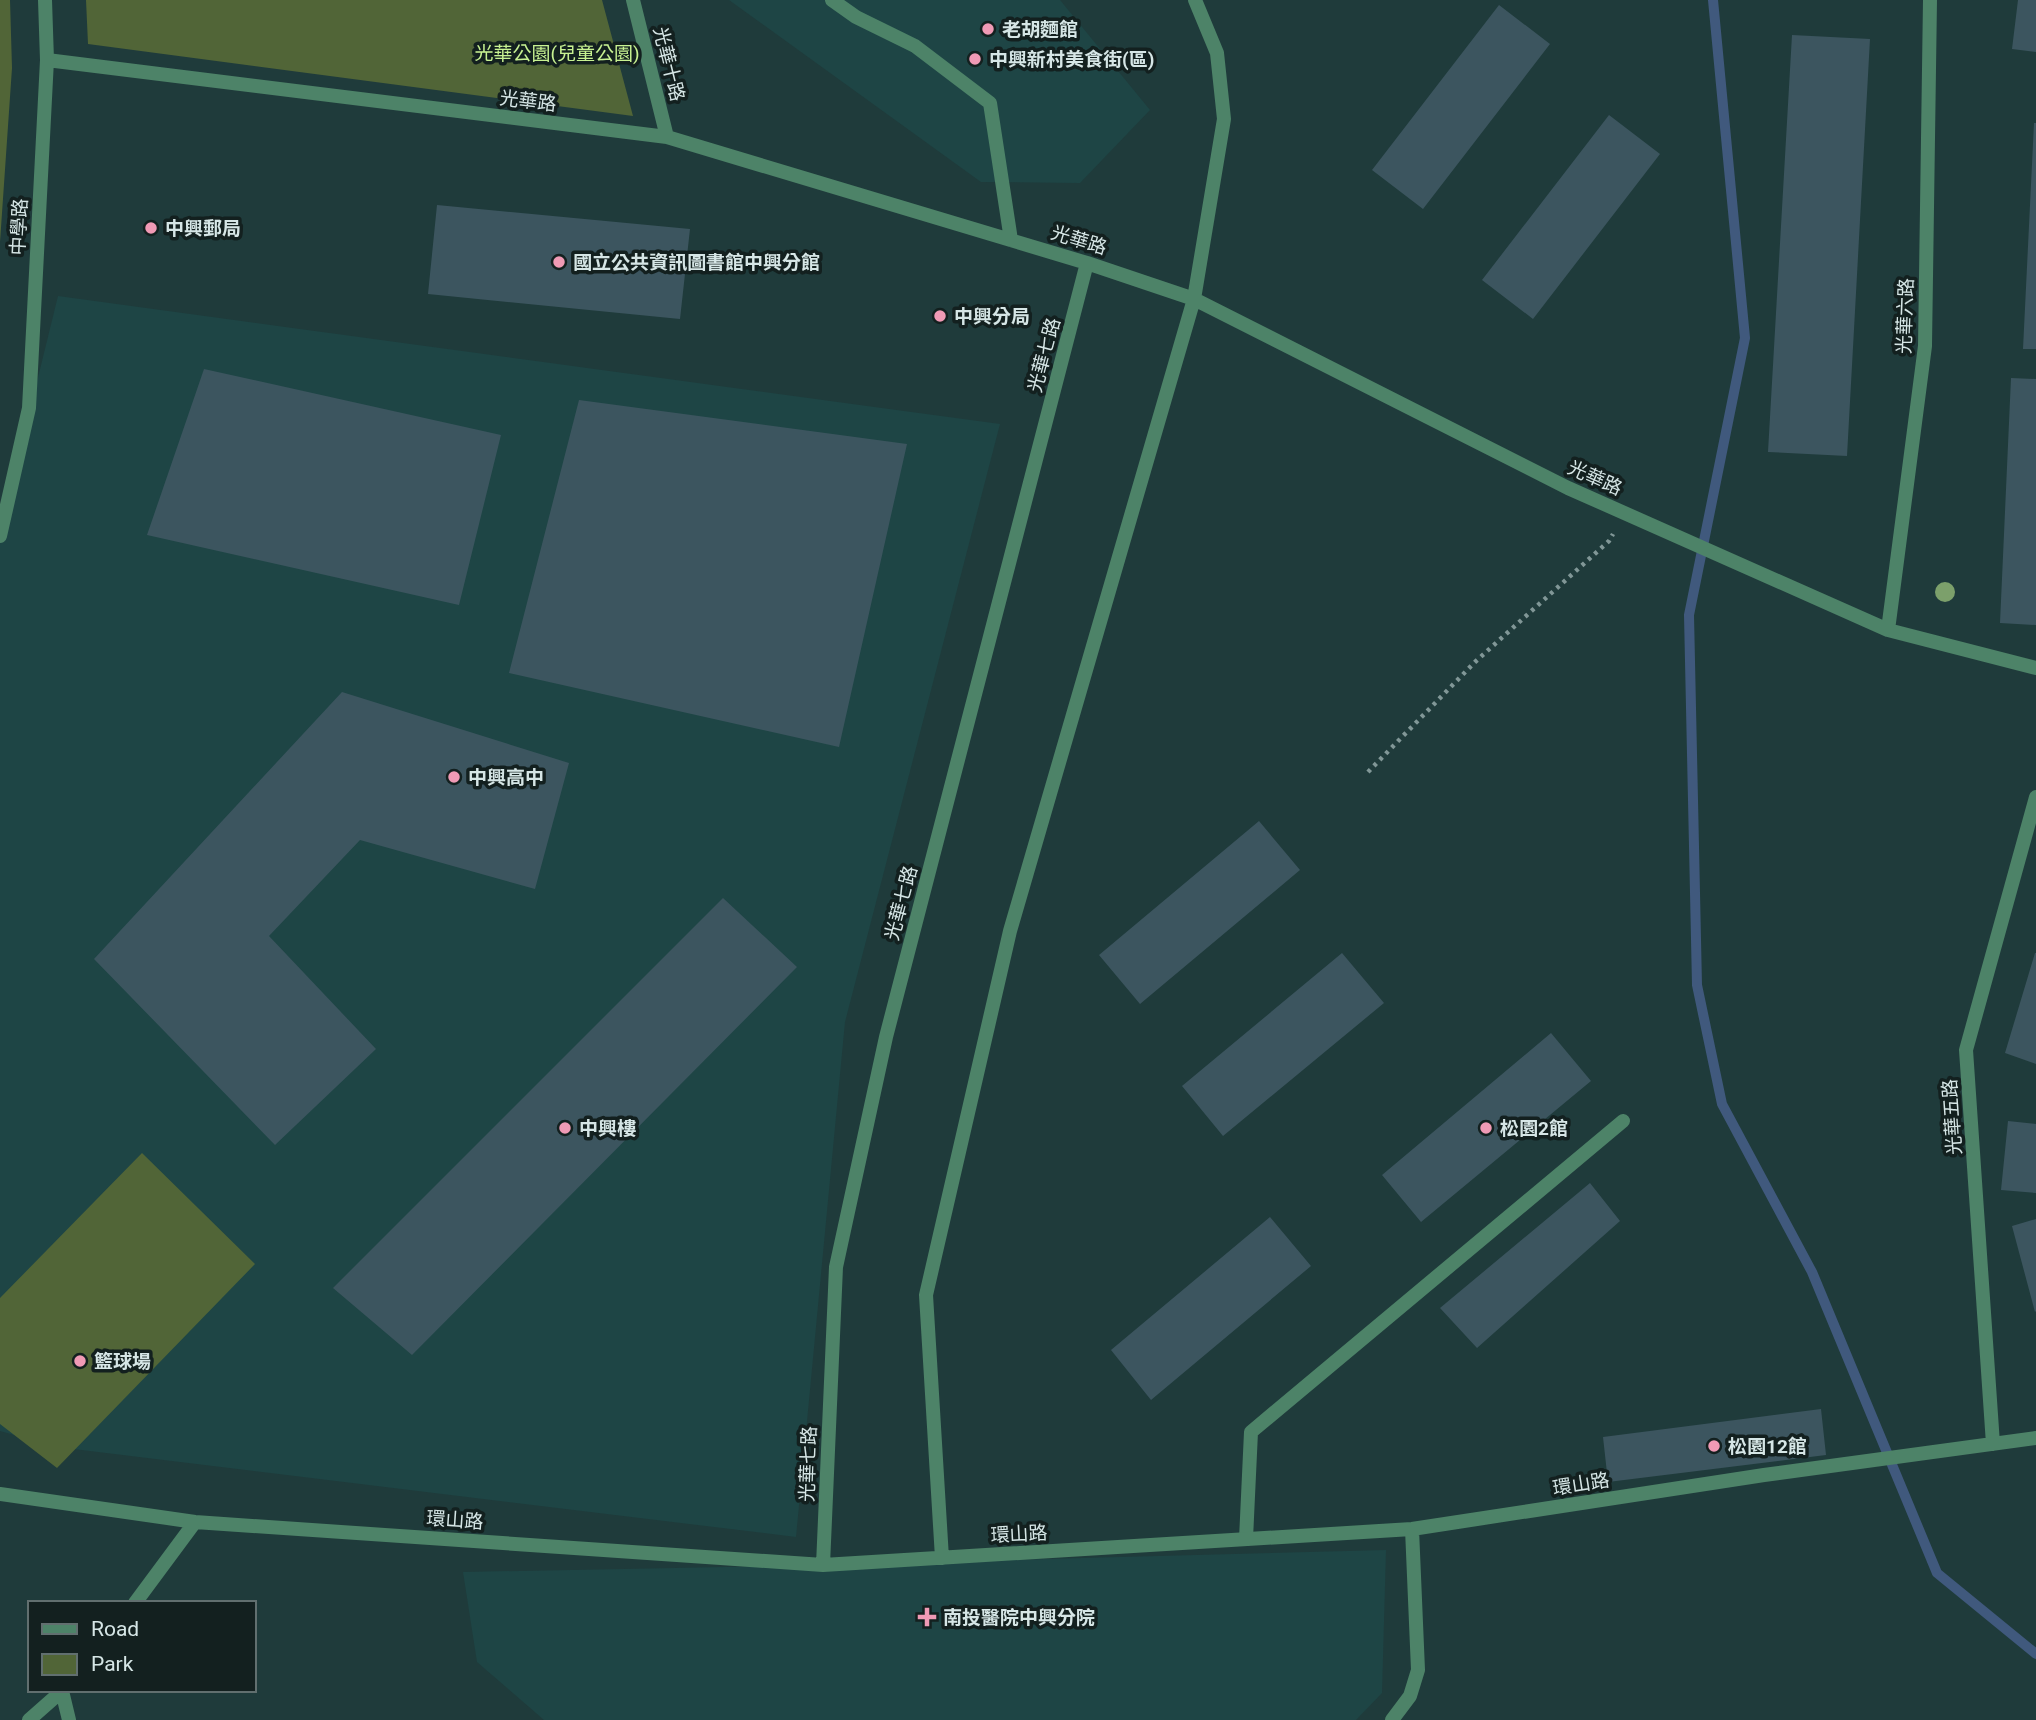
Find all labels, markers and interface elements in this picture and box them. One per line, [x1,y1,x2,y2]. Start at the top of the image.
place label: 老胡麵館 [1002,18,1078,41]
marker: 老胡麵館 [980,21,996,37]
street label: 光華十路 [649,24,689,104]
park label: 光華公園(兒童公園) [474,42,640,65]
place label: 中興新村美食街(區) [989,48,1154,71]
marker: 中興新村美食街(區) [967,51,983,67]
street label: 光華路 [498,86,558,116]
street label: 中學路 [6,198,32,256]
place label: 中興郵局 [165,217,241,240]
marker: 中興郵局 [143,220,159,236]
street label: 光華路 [1048,221,1110,259]
place label: 國立公共資訊圖書館中興分館 [573,251,820,274]
marker: 國立公共資訊圖書館中興分館 [551,254,567,270]
street label: 光華六路 [1892,278,1918,354]
place label: 中興分局 [954,305,1030,328]
marker: 中興分局 [932,308,948,324]
street label: 光華七路 [1023,315,1065,395]
street label: 光華路 [1564,456,1626,500]
place label: 中興高中 [468,766,544,789]
marker: 中興高中 [446,769,462,785]
street label: 光華七路 [880,863,922,943]
street label: 光華五路 [1938,1078,1966,1156]
place label: 中興樓 [579,1117,636,1140]
place label: 松園2館 [1500,1117,1568,1140]
marker: 中興樓 [557,1120,573,1136]
marker: 松園2館 [1478,1120,1494,1136]
place label: 籃球場 [94,1350,151,1373]
marker: 籃球場 [72,1353,88,1369]
street label: 光華七路 [795,1426,821,1502]
place label: 松園12館 [1728,1435,1807,1458]
marker: 松園12館 [1706,1438,1722,1454]
street label: 環山路 [1551,1468,1611,1500]
street label: 環山路 [426,1507,484,1533]
street label: 環山路 [990,1521,1048,1547]
legend [28,1601,256,1692]
place label: 南投醫院中興分院 [943,1606,1095,1629]
marker: 南投醫院中興分院 [917,1607,937,1627]
text: Road [91,1617,139,1641]
text: Park [91,1652,134,1676]

